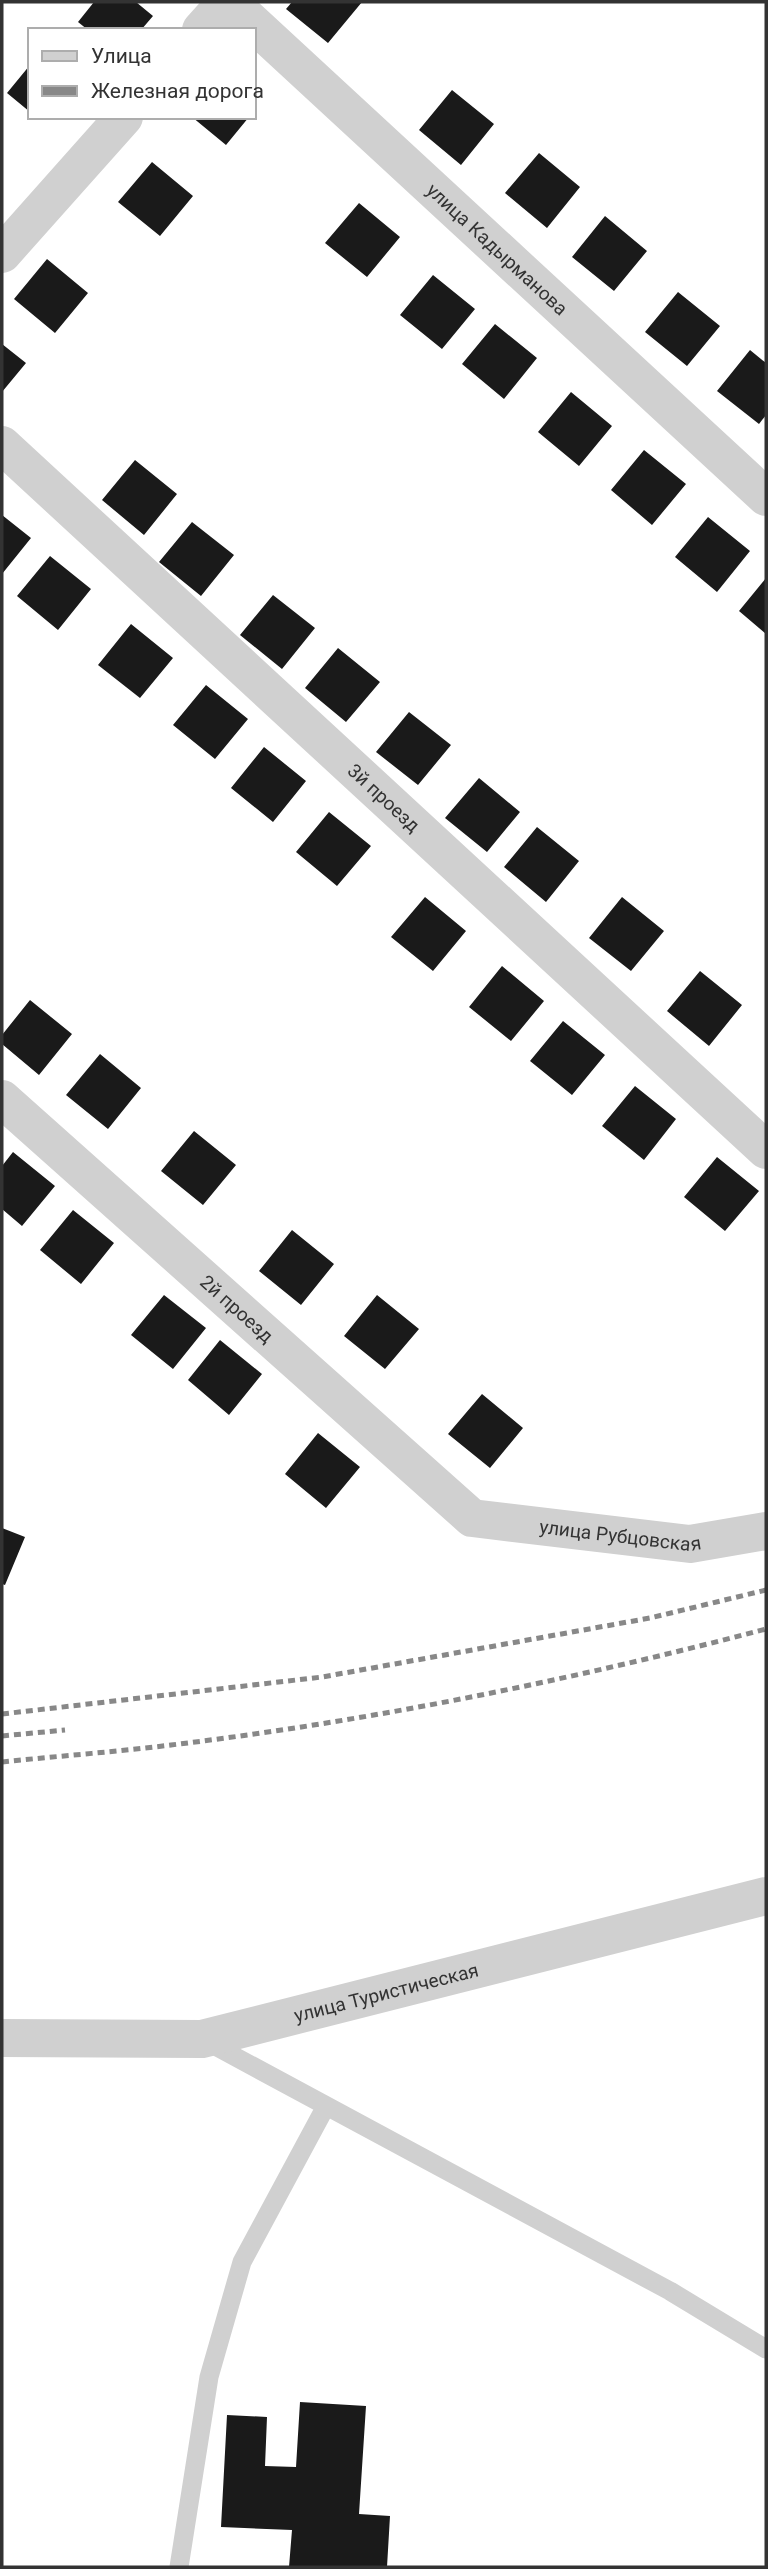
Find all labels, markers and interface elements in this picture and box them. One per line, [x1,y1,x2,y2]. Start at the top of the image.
legend [28,28,256,119]
text: Улица [91,44,152,68]
text: Железная дорога [91,79,264,103]
street label: улица Кадырманова [422,178,573,320]
street label: 3й проезд [343,759,425,837]
street label: 2й проезд [196,1270,278,1347]
street label: улица Рубцовская [538,1515,703,1555]
street label: улица Туристическая [292,1958,481,2027]

